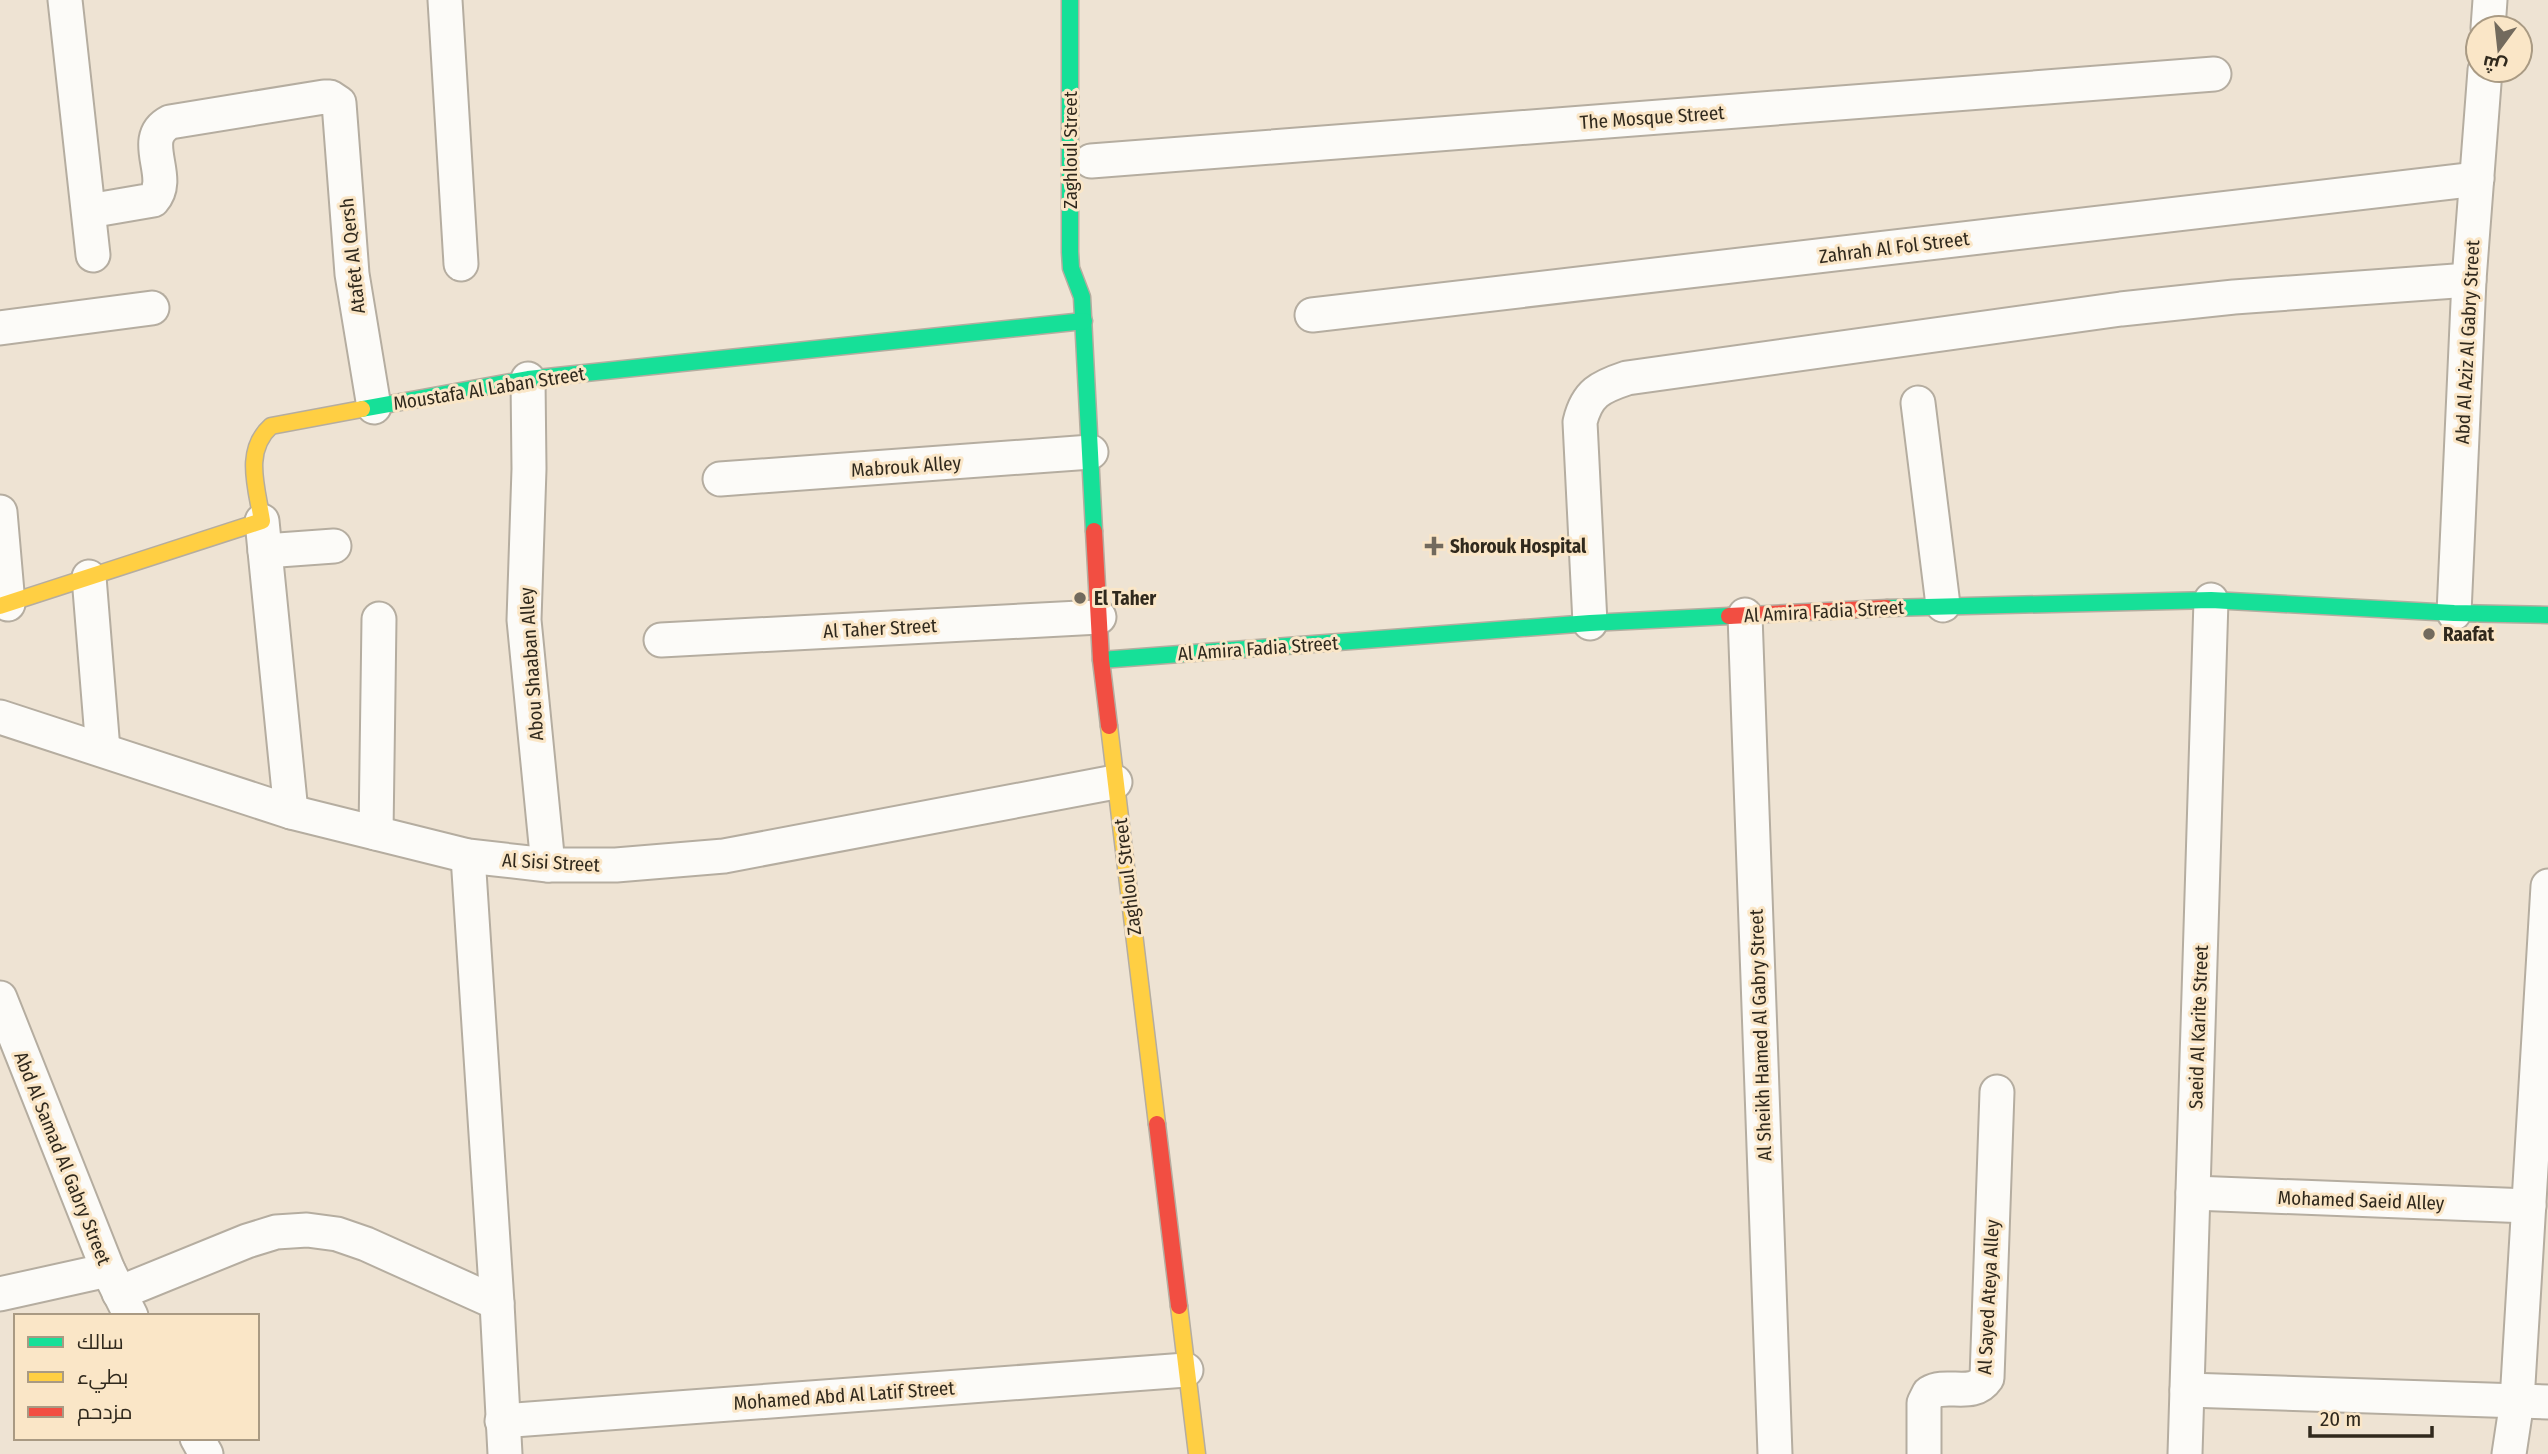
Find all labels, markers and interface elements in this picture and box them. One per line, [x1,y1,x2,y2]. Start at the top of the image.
north arrow [2464,14,2534,84]
text: ش [2480,51,2509,79]
street label: Zaghloul Street [1059,90,1082,209]
street label: The Mosque Street [1579,101,1726,134]
street label: Atafet Al Qersh [335,197,370,315]
street label: Zahrah Al Fol Street [1818,227,1971,268]
street label: Abd Al Aziz Al Gabry Street [2451,239,2484,445]
street label: Moustafa Al Laban Street [392,362,587,415]
street label: Mabrouk Alley [850,451,962,482]
place label: Shorouk Hospital [1450,535,1587,558]
marker: Shorouk Hospital [1424,536,1444,556]
street label: Abou Shaaban Alley [515,586,548,742]
place label: El Taher [1094,587,1157,610]
marker: El Taher [1072,590,1088,606]
street label: Al Amira Fadia Street [1743,596,1906,627]
street label: Al Taher Street [823,614,938,643]
place label: Raafat [2443,623,2495,646]
marker: Raafat [2421,626,2437,642]
street label: Al Amira Fadia Street [1177,631,1340,666]
street label: Zaghloul Street [1109,816,1146,937]
street label: Al Sisi Street [502,848,601,877]
street label: Al Sheikh Hamed Al Gabry Street [1745,908,1776,1161]
street label: Saeid Al Karite Street [2184,944,2213,1109]
street label: Abd Al Samad Al Gabry Street [9,1048,116,1269]
street label: Mohamed Saeid Alley [2277,1186,2445,1215]
street label: Al Sayed Ateya Alley [1973,1218,2004,1375]
legend [14,1314,259,1440]
text: سالك [77,1329,124,1355]
text: بطيء [77,1364,128,1393]
street label: Mohamed Abd Al Latif Street [733,1376,956,1415]
scale bar [2310,1394,2432,1438]
text: مزدحم [77,1399,132,1426]
text: 20 m [2320,1406,2361,1432]

